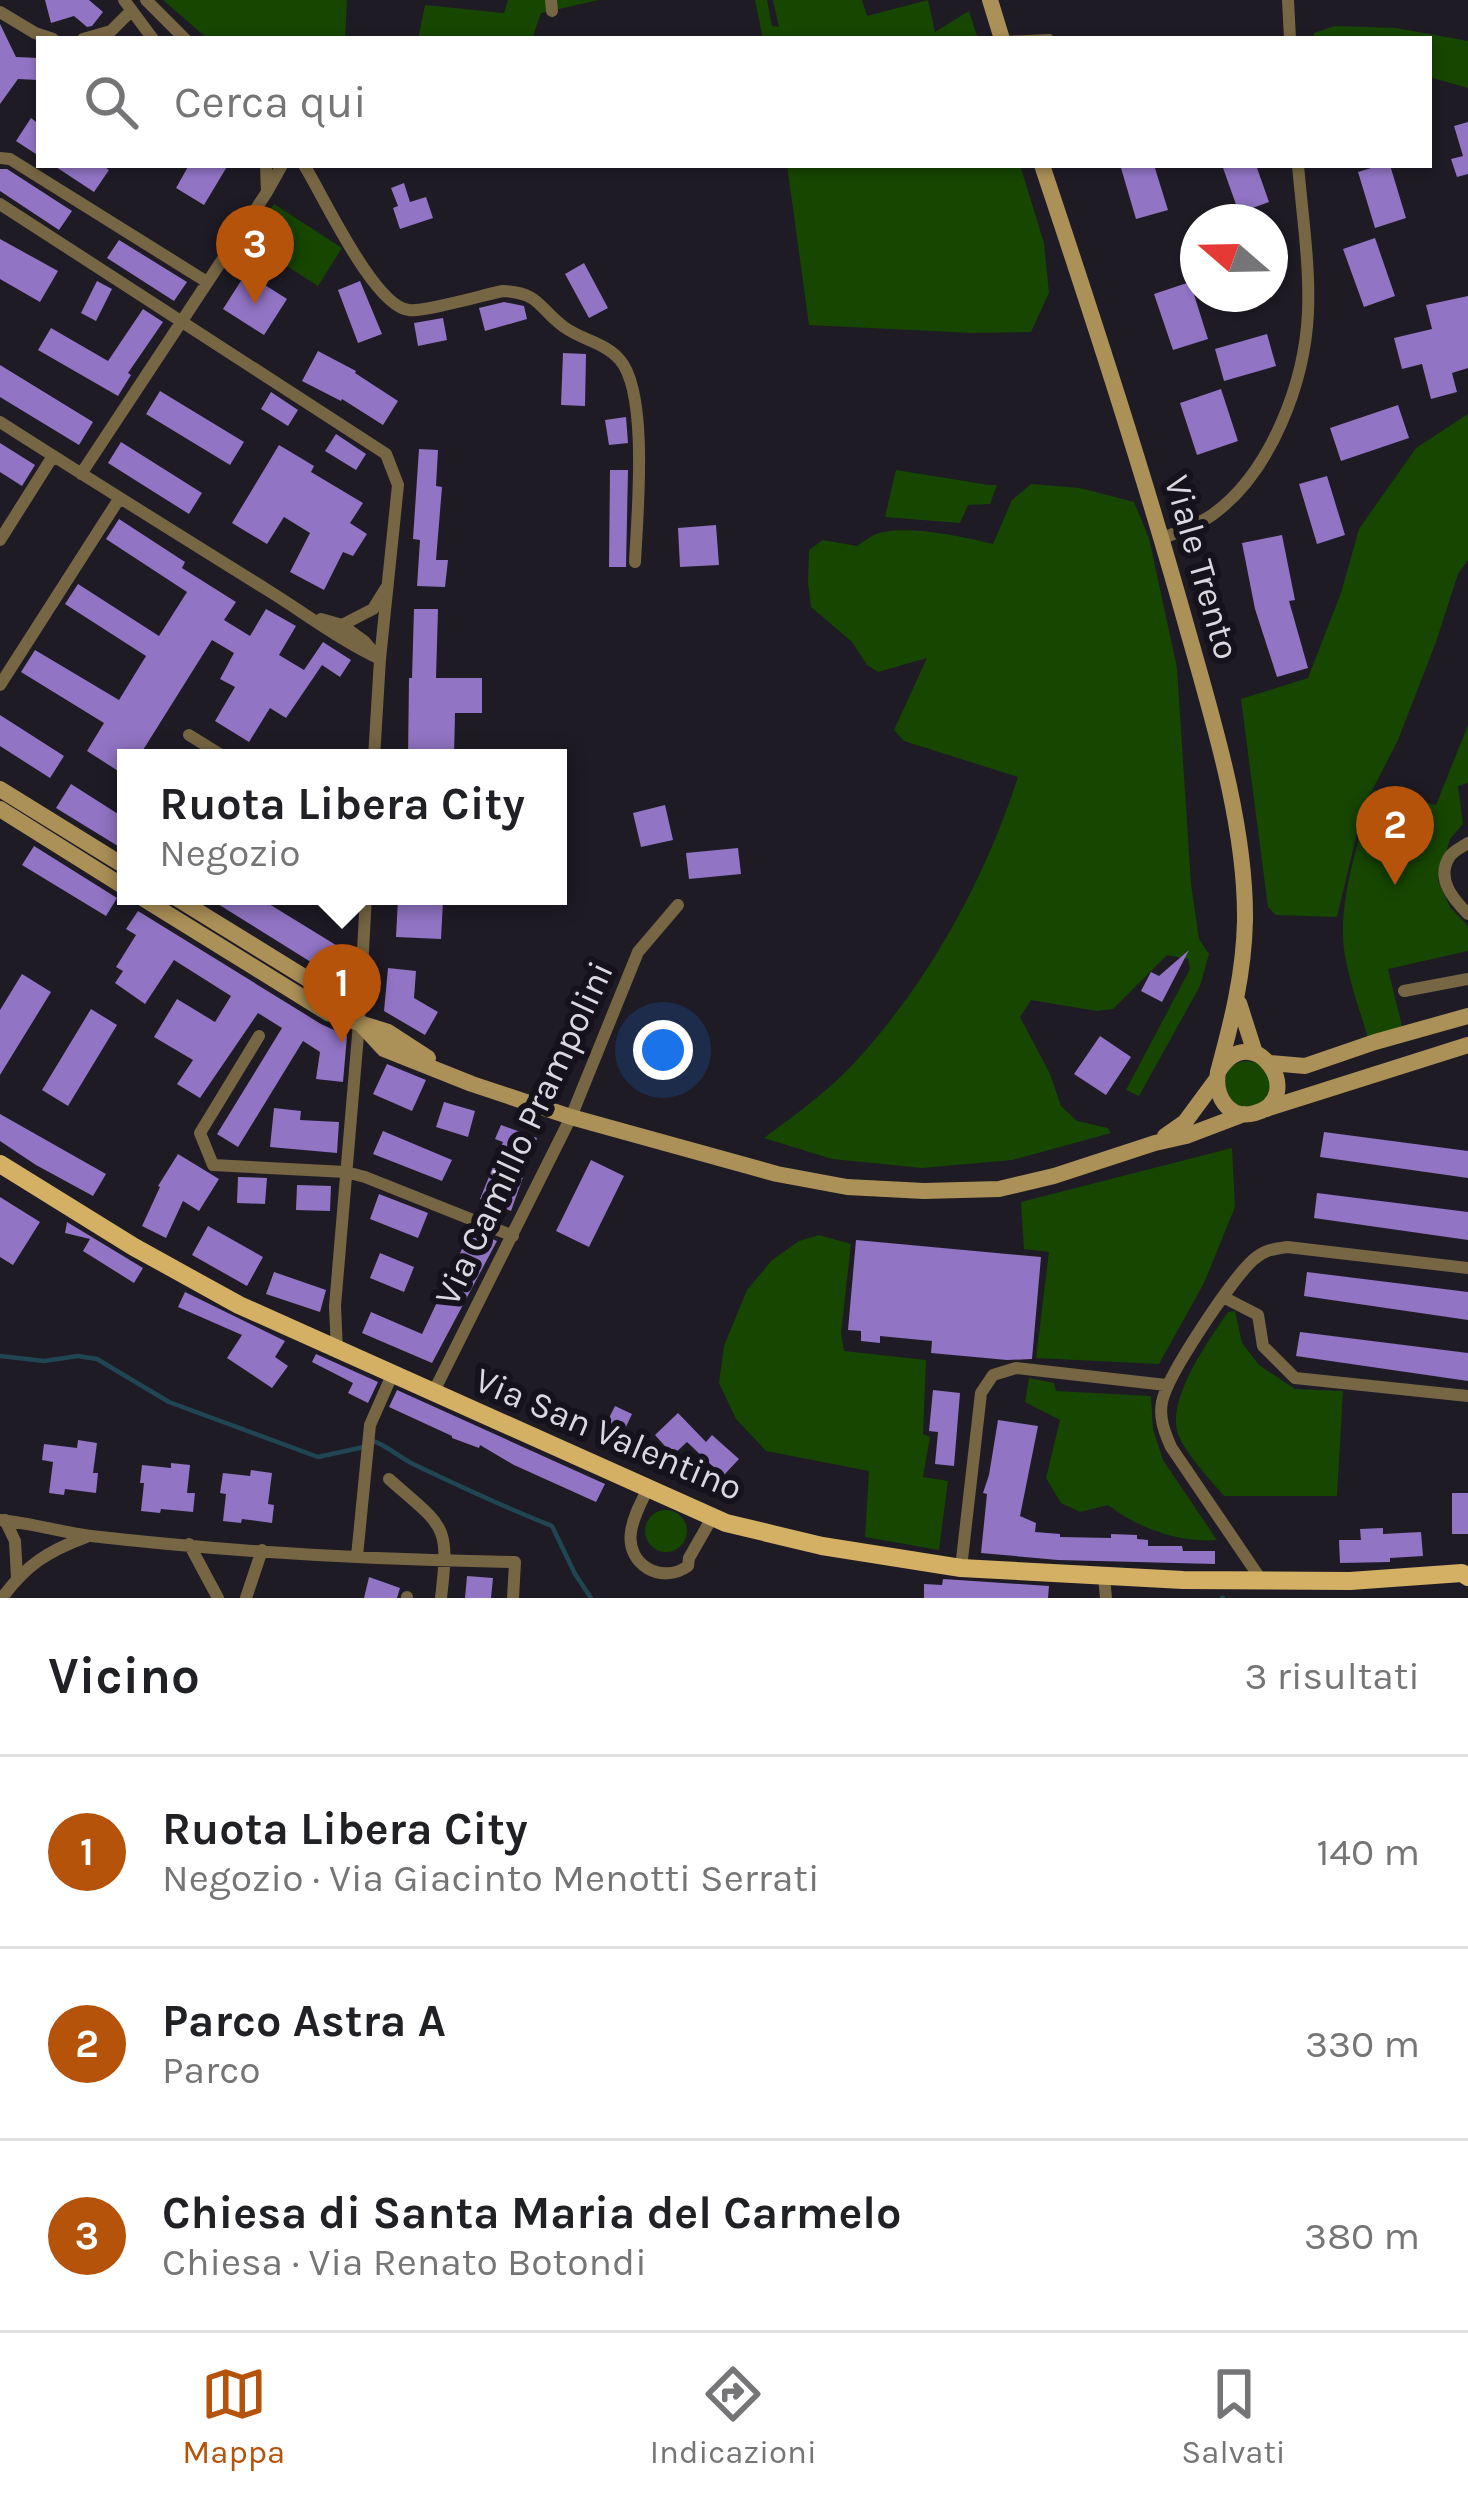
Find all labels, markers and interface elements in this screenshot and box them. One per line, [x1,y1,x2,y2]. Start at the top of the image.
search box [36,36,1432,168]
icon: search [78,69,144,135]
text: Cerca qui [174,76,367,128]
north arrow [1180,204,1288,312]
pin: 3 [216,205,294,304]
street label: Viale Trento [1156,470,1248,664]
popup [117,749,567,905]
text: Ruota Libera City [159,778,525,830]
pin: 2 [1356,786,1434,885]
text: Negozio [159,830,301,876]
pin: 1 [303,944,381,1043]
street label: Via Camillo Prampolini [426,955,622,1312]
your location [633,1020,693,1080]
street label: Via San Valentino [469,1359,748,1509]
text: Vicino [48,1646,200,1706]
text: 3 risultati [1245,1653,1420,1699]
text: Ruota Libera City [162,1803,528,1855]
text: 1 [80,1829,94,1875]
text: 140 m [1316,1829,1420,1875]
text: Negozio · Via Giacinto Menotti Serrati [162,1855,820,1901]
text: Parco Astra A [162,1995,446,2047]
text: 2 [75,2021,99,2067]
text: 330 m [1305,2021,1420,2067]
text: Parco [162,2047,261,2093]
text: Chiesa di Santa Maria del Carmelo [162,2187,902,2239]
text: 3 [75,2213,99,2259]
text: 380 m [1304,2213,1420,2259]
text: Chiesa · Via Renato Botondi [162,2239,647,2285]
tab: Mappa [182,2361,285,2471]
tab: Indicazioni [650,2361,817,2471]
tab: Salvati [1181,2361,1286,2471]

